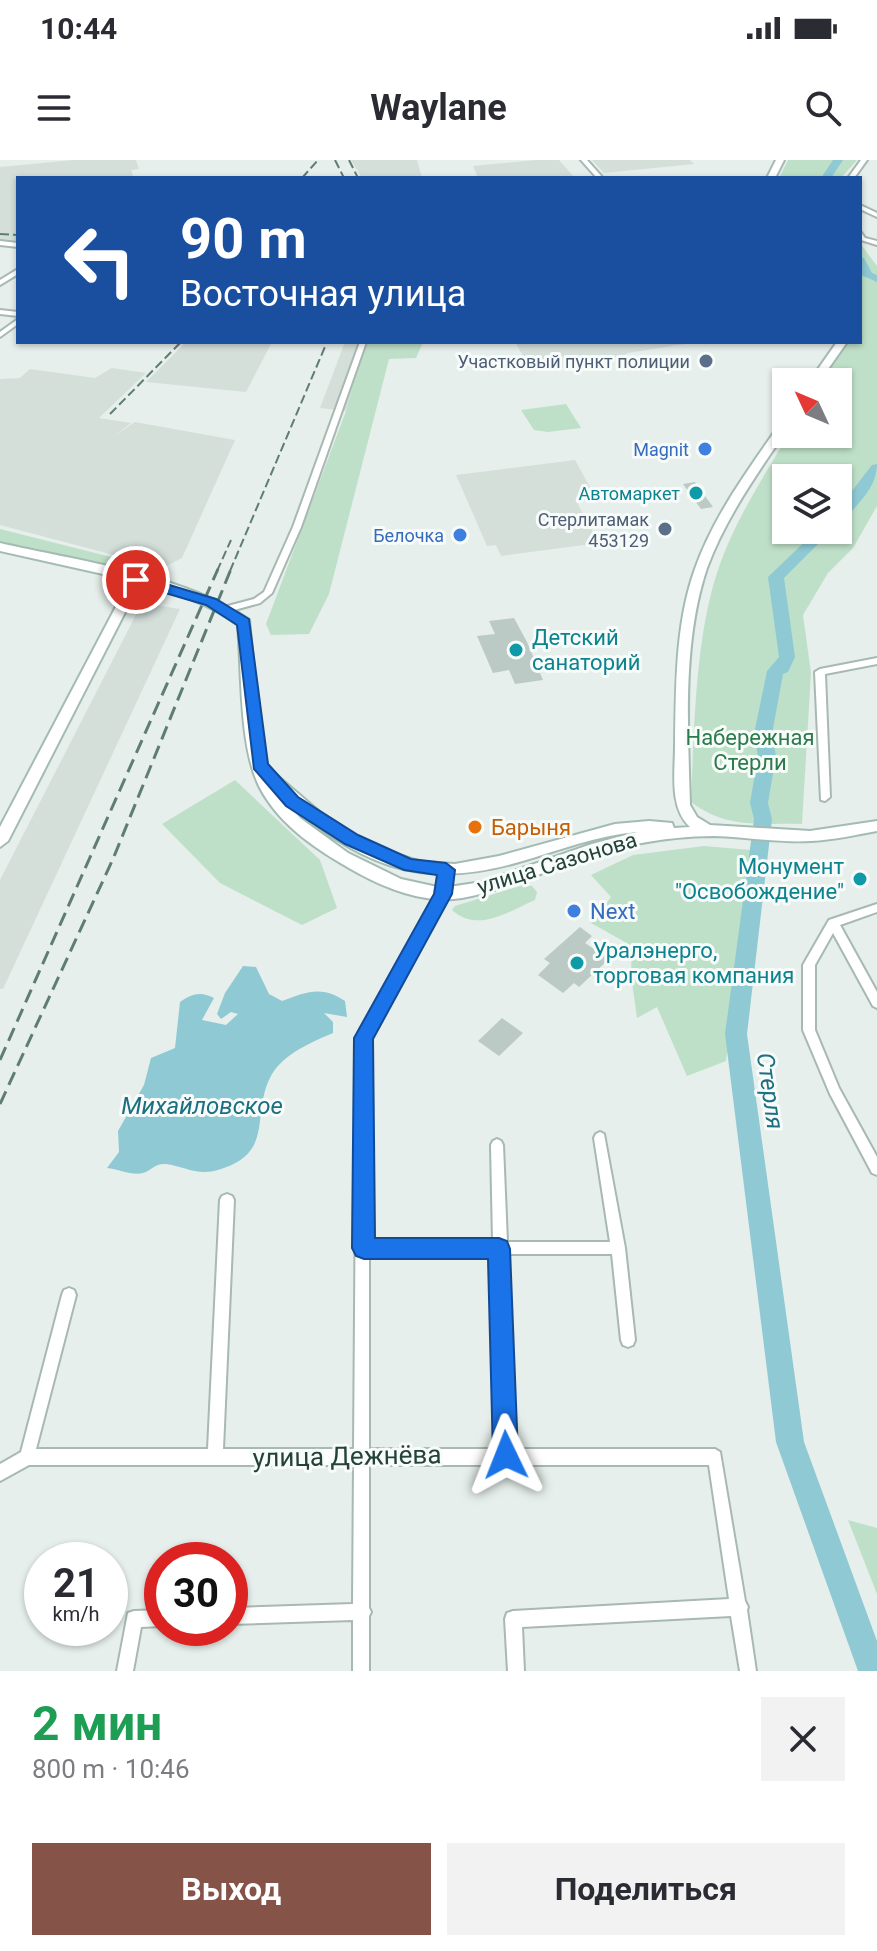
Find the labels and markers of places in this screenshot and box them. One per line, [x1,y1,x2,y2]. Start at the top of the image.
place label: Участковый пункт полиции [457,351,690,372]
marker: Участковый пункт полиции [697,352,715,370]
place label: Magnit [633,439,689,460]
marker: Magnit [696,440,714,458]
place label: Автомаркет [579,483,680,504]
marker: Автомаркет [687,484,705,502]
place label: Стерлитамак 453129 [538,509,649,551]
marker: Стерлитамак 453129 [656,520,674,538]
place label: Белочка [373,525,444,546]
marker: Белочка [451,526,469,544]
pin [102,546,170,614]
place label: Детский санаторий [532,625,640,675]
marker: Детский санаторий [507,641,525,659]
place label: Барыня [491,815,571,840]
marker: Барыня [466,818,484,836]
place label: Монумент "Освобождение" [675,854,844,904]
marker: Монумент "Освобождение" [851,870,869,888]
place label: Next [590,899,635,924]
marker: Next [565,902,583,920]
place label: Уралэнерго, торговая компания [593,938,794,988]
marker: Уралэнерго, торговая компания [568,954,586,972]

